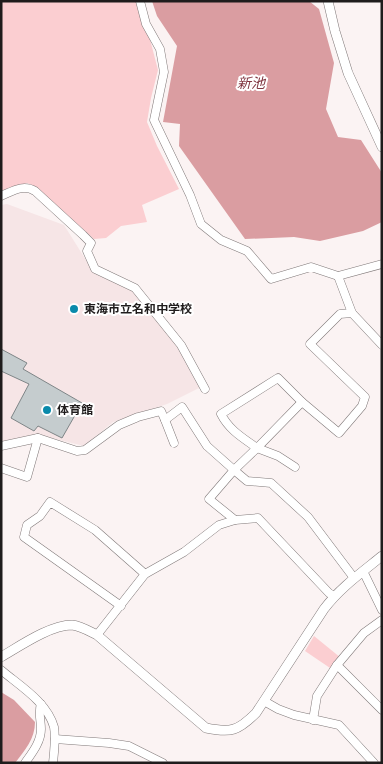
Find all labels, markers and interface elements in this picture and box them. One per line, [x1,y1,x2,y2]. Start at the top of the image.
water label: 新池 [237,75,267,91]
place label: 東海市立名和中学校 [84,302,192,316]
marker: 東海市立名和中学校 [68,303,80,315]
place label: 体育館 [57,403,93,417]
marker: 体育館 [41,404,53,416]

